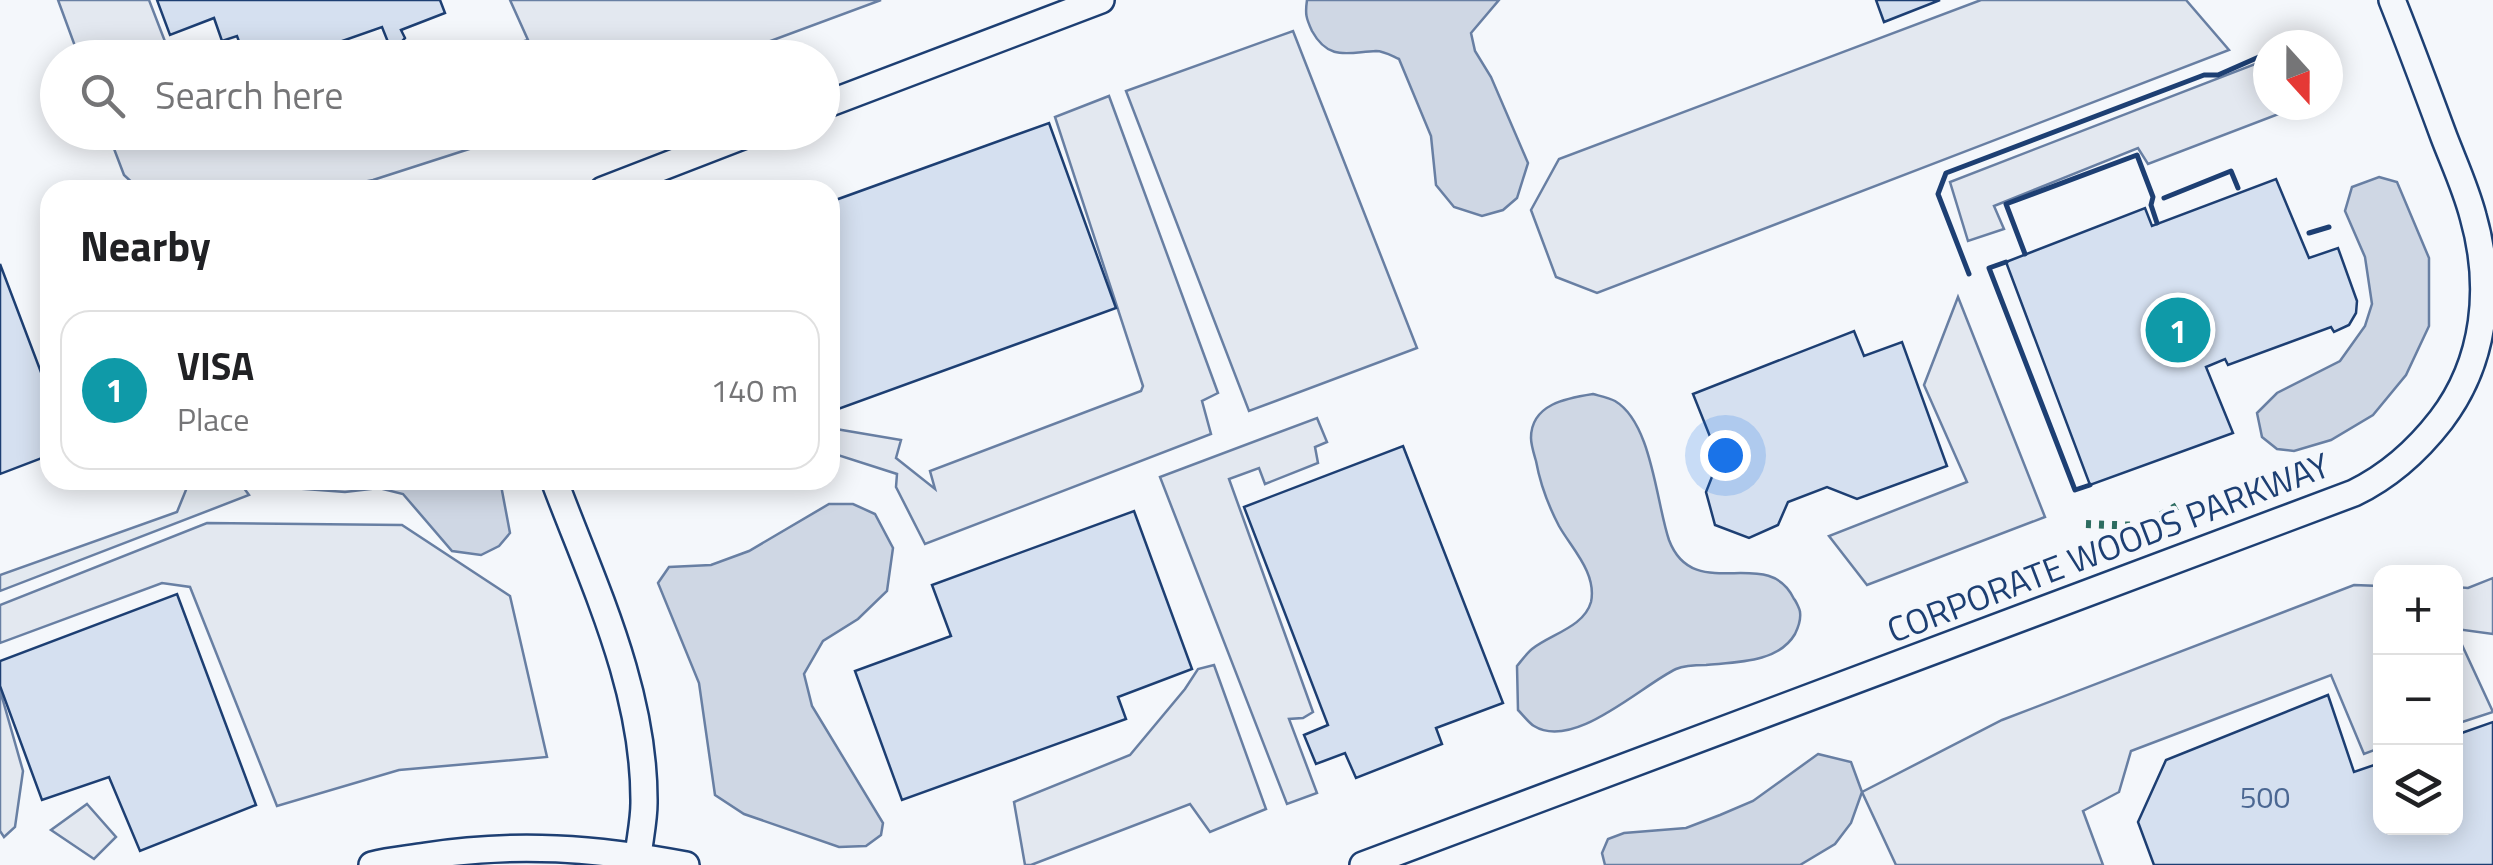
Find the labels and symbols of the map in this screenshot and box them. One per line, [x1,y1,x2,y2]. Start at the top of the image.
north arrow [2253,30,2343,120]
pin: 1 [2146,292,2210,368]
your location [1700,430,1751,481]
street label: CORPORATE WOODS PARKWAY [1879,438,2337,656]
house number: 500 [2240,774,2290,820]

